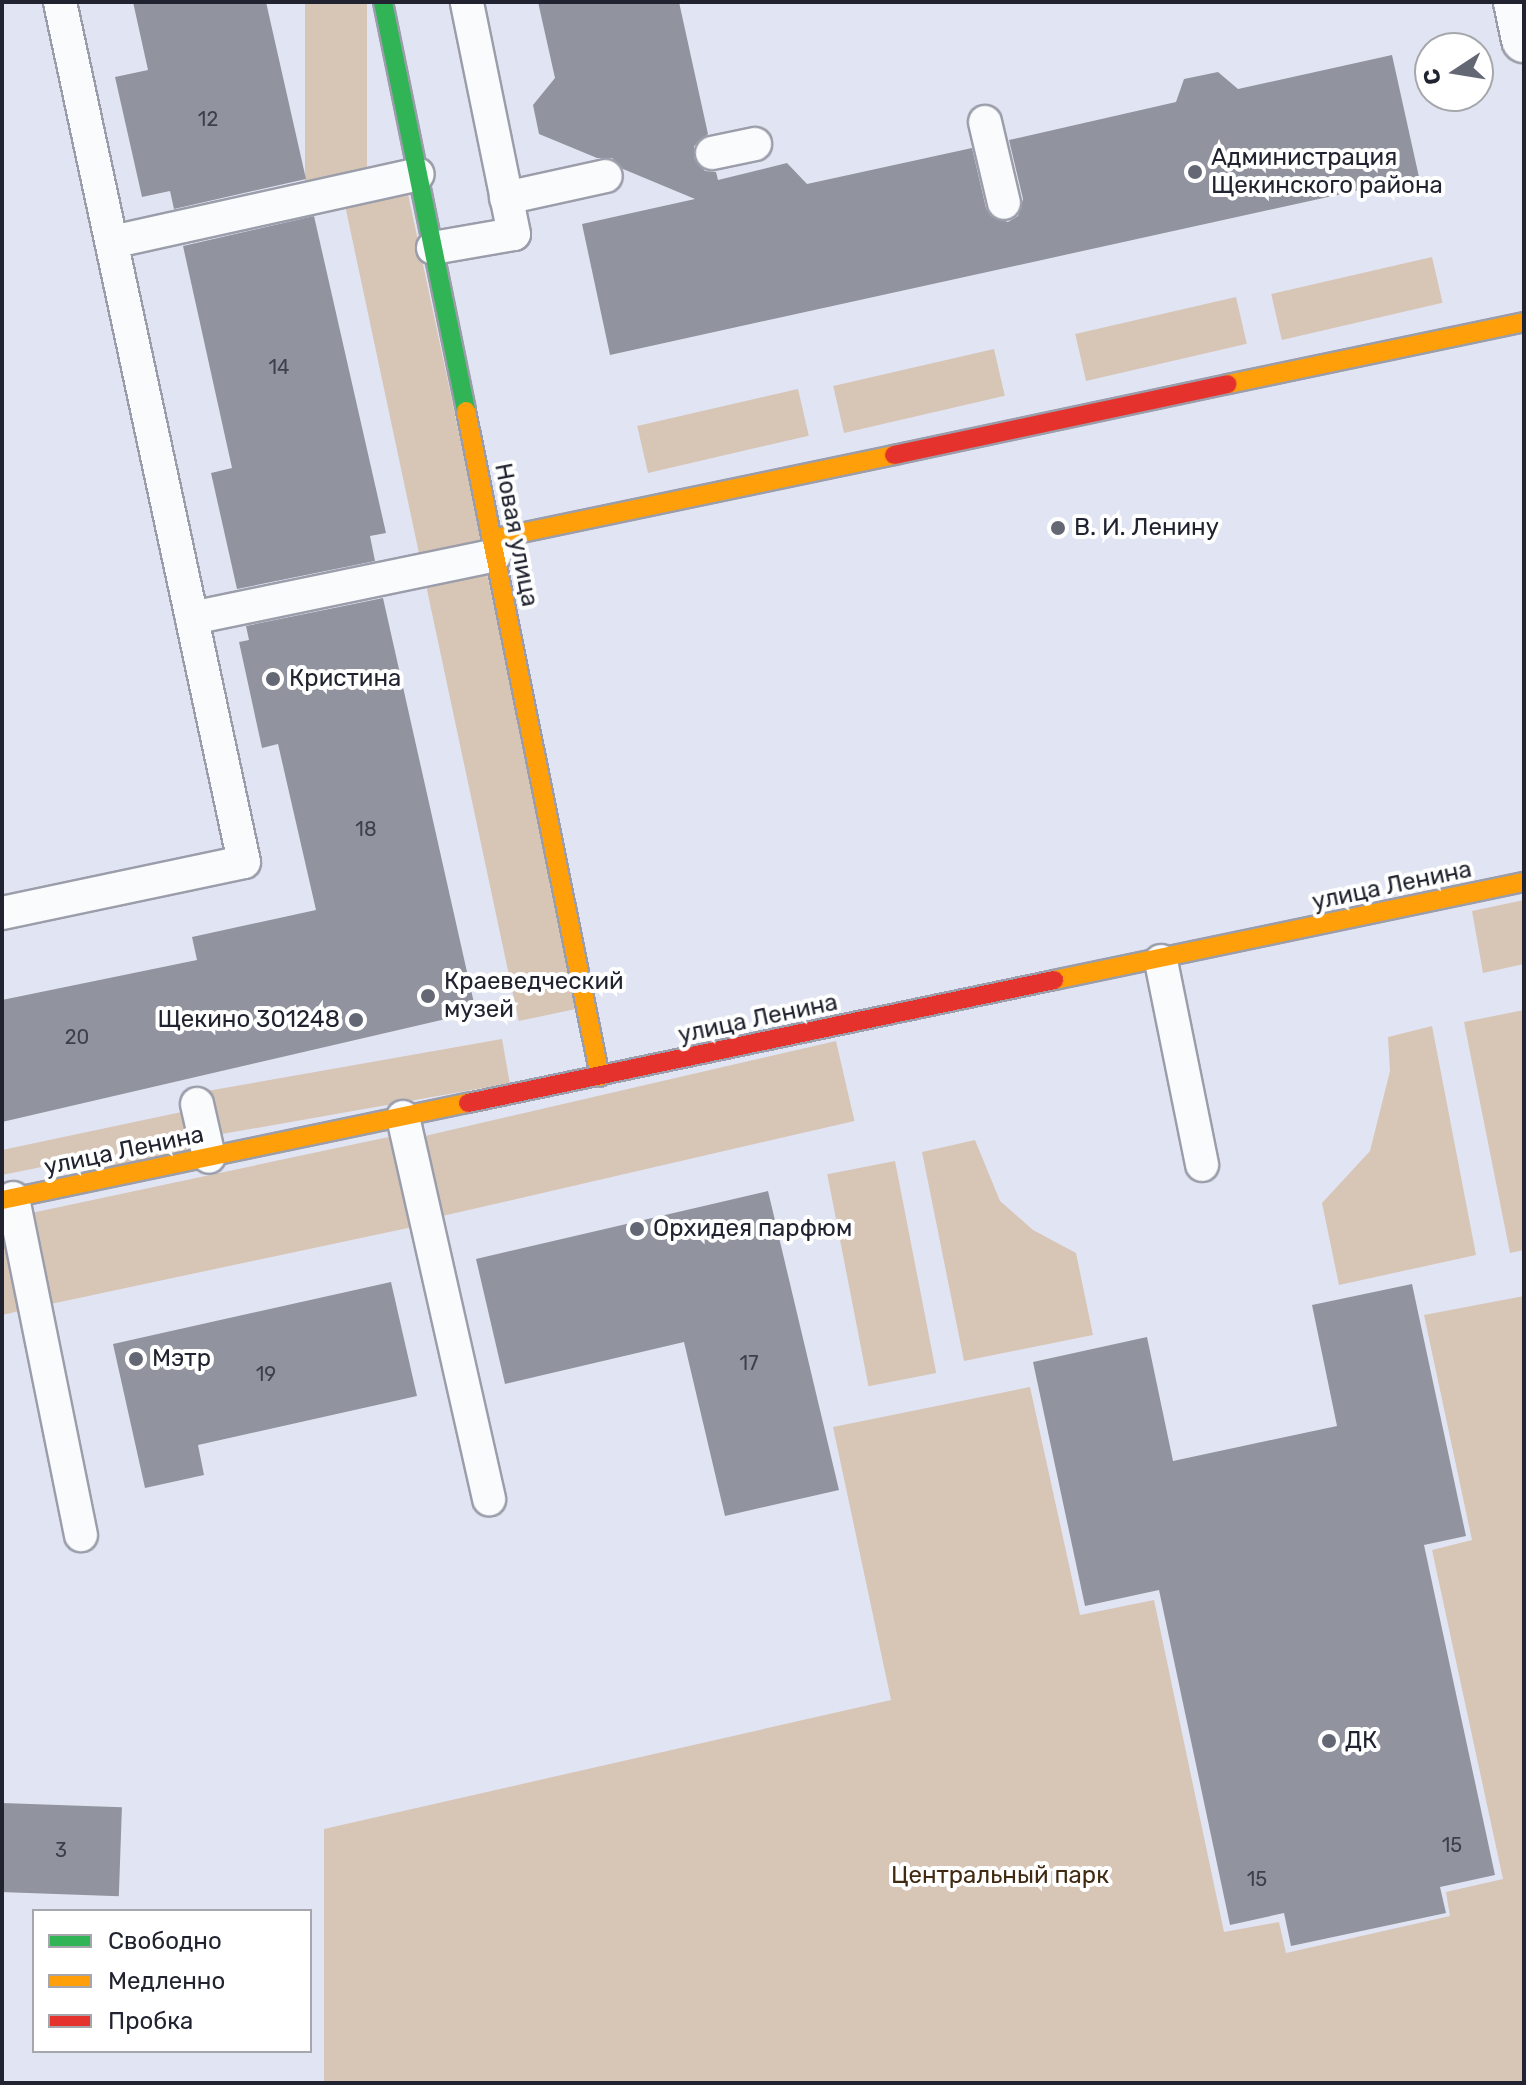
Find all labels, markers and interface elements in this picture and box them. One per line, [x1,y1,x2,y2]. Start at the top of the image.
north arrow [1414,32,1494,112]
text: С [1417,66,1447,87]
house number: 12 [198,107,218,131]
place label: Администрация Щекинского района [1211,144,1443,200]
marker: Администрация Щекинского района [1186,163,1204,181]
house number: 14 [269,355,289,379]
street label: Новая улица [488,461,544,609]
place label: В. И. Ленину [1074,514,1219,542]
marker: В. И. Ленину [1049,519,1067,537]
place label: Кристина [289,665,401,693]
marker: Кристина [264,670,282,688]
house number: 18 [355,817,377,841]
street label: улица Ленина [1310,855,1474,917]
place label: Краеведческий музей [444,968,624,1024]
marker: Краеведческий музей [419,987,437,1005]
street label: улица Ленина [676,988,840,1050]
place label: Щекино 301248 [157,1006,340,1034]
marker: Щекино 301248 [347,1011,365,1029]
house number: 20 [65,1025,89,1049]
street label: улица Ленина [42,1120,206,1182]
place label: Орхидея парфюм [653,1215,852,1243]
marker: Орхидея парфюм [628,1220,646,1238]
place label: Мэтр [152,1345,211,1373]
marker: Мэтр [127,1350,145,1368]
house number: 17 [740,1351,758,1375]
house number: 19 [256,1362,276,1386]
place label: ДК [1345,1727,1377,1755]
marker: ДК [1320,1732,1338,1750]
house number: 15 [1442,1833,1462,1857]
house number: 3 [55,1838,67,1862]
park label: Центральный парк [891,1862,1109,1890]
house number: 15 [1247,1867,1267,1891]
legend [32,1909,312,2053]
text: Свободно [108,1927,222,1955]
text: Медленно [108,1967,225,1995]
text: Пробка [108,2007,193,2035]

